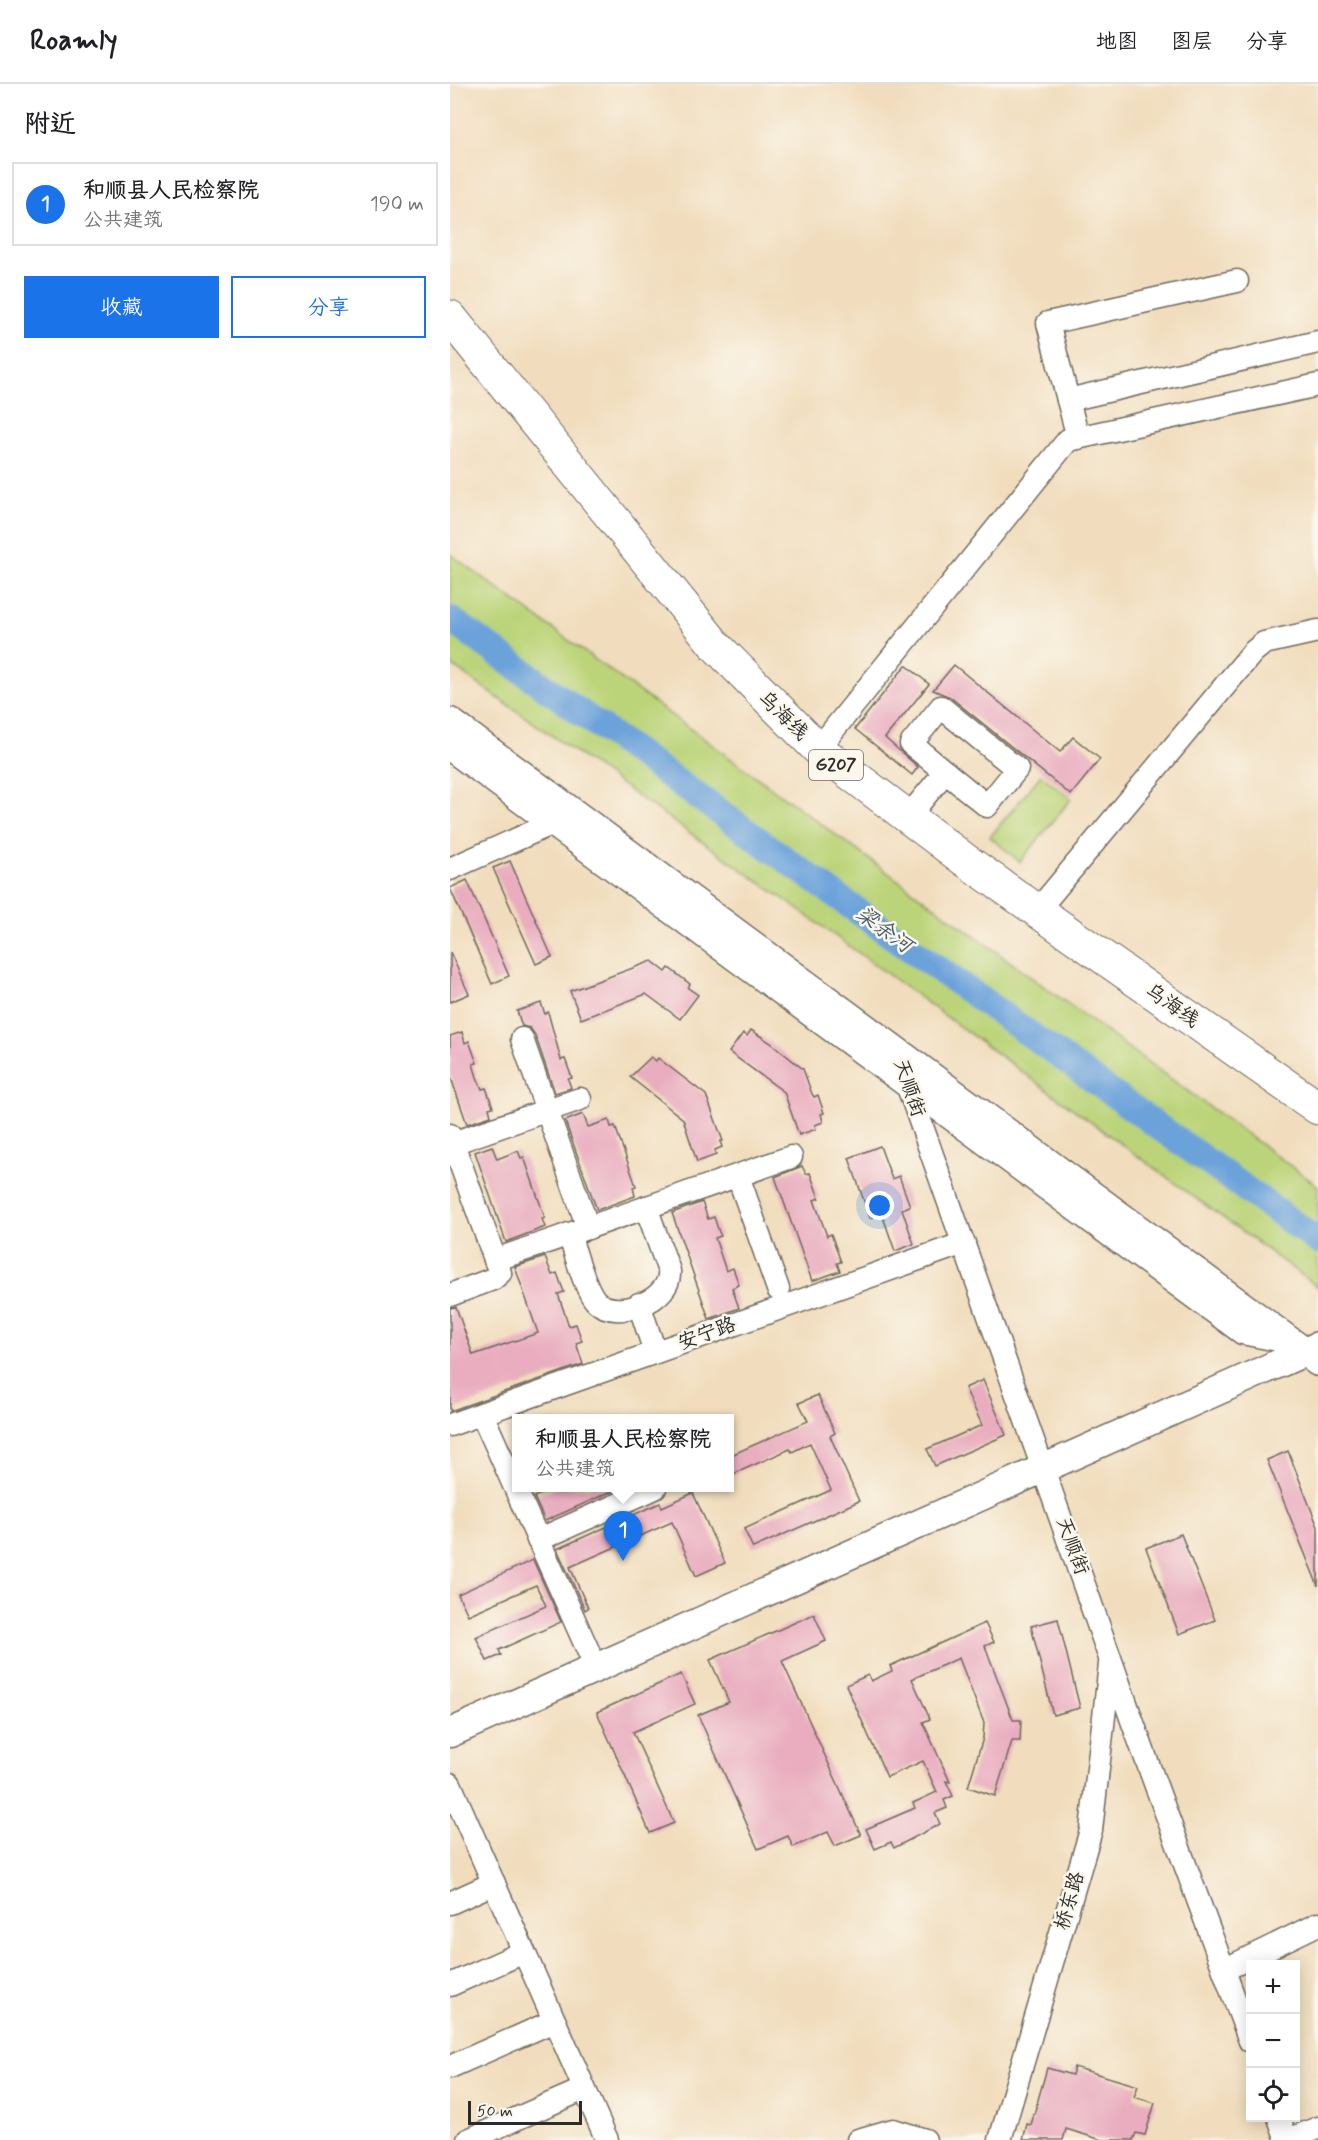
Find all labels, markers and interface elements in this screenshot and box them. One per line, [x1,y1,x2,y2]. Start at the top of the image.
text: Roamly [30,23,118,60]
text: 地图 [1096,28,1138,56]
text: 图层 [1171,28,1213,56]
text: 分享 [1246,28,1288,56]
text: 附近 [24,108,76,142]
text: 和顺县人民检察院 [83,177,259,205]
text: 1 [41,191,50,218]
text: 190 m [370,191,424,218]
text: 公共建筑 [83,207,163,234]
button: 收藏 [24,276,219,338]
button: 分享 [231,276,426,338]
street label: 乌海线 [752,685,814,747]
road number: G207 [809,750,863,780]
water label: 梁余河 [850,900,920,962]
street label: 乌海线 [1140,978,1204,1034]
street label: 天顺街 [886,1055,932,1121]
your location [865,1191,894,1220]
street label: 安宁路 [674,1311,741,1357]
popup [512,1414,734,1492]
text: 和顺县人民检察院 [535,1426,711,1454]
text: 公共建筑 [535,1456,615,1483]
pin: 1 [604,1512,642,1561]
street label: 天顺街 [1049,1513,1095,1579]
street label: 桥东路 [1049,1867,1092,1934]
map controls [1246,1960,1300,2122]
button: + [1246,1960,1300,2014]
button: − [1246,2014,1300,2068]
button: locate [1246,2068,1300,2122]
scale bar [468,2098,582,2126]
text: 50 m [477,2101,513,2122]

